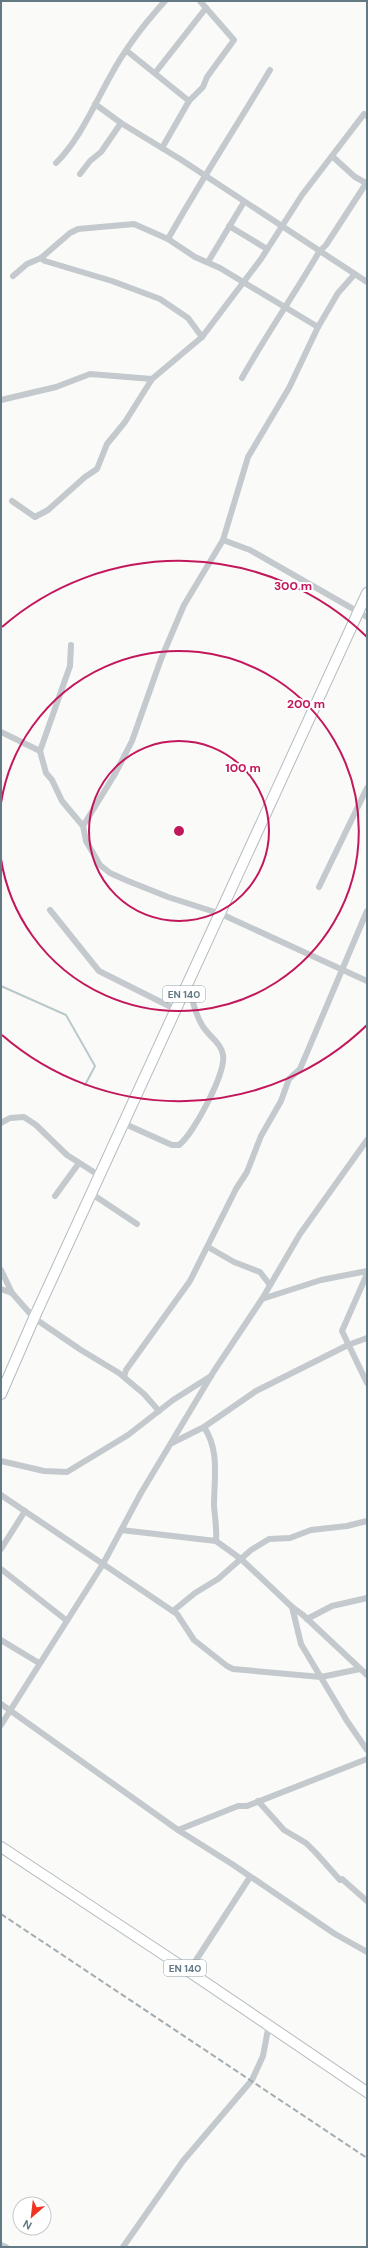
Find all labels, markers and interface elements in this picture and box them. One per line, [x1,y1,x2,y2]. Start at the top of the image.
text: 300 m [274,578,312,594]
text: 200 m [287,696,325,712]
text: 100 m [225,760,261,776]
centre of rings [172,824,186,838]
road number: EN 140 [163,986,205,1002]
road number: EN 140 [164,1960,206,1976]
north arrow [12,2196,52,2236]
text: N [20,2217,34,2233]

